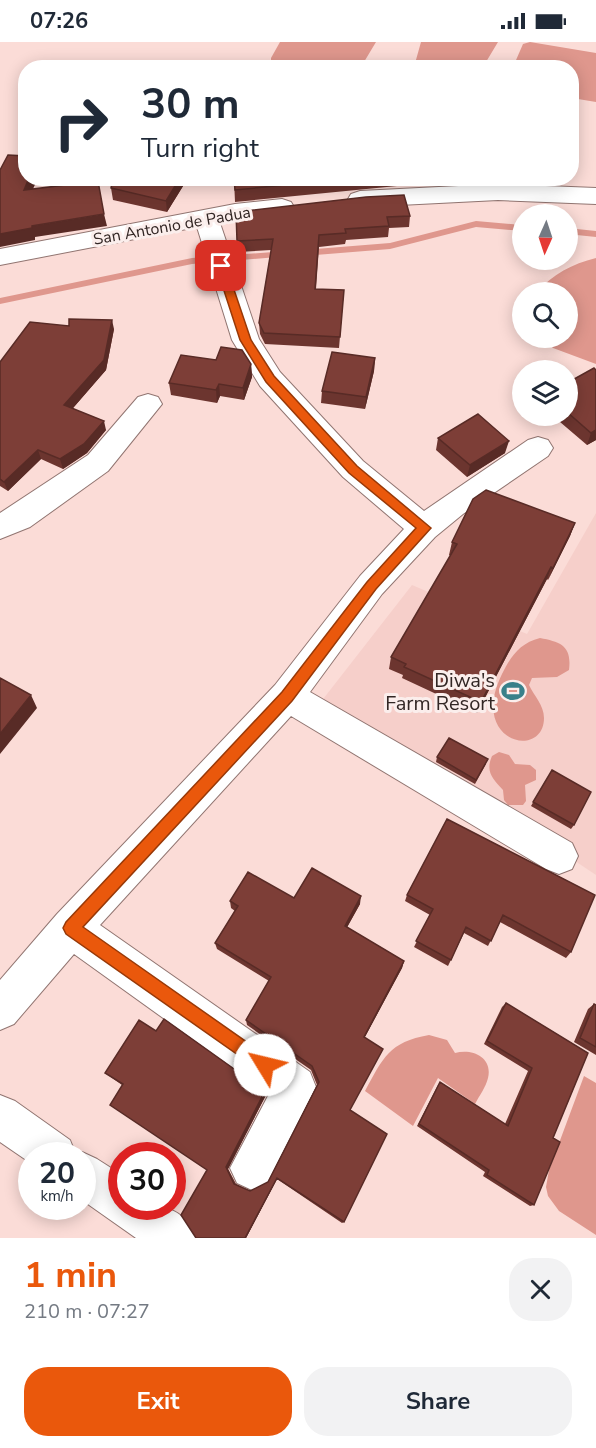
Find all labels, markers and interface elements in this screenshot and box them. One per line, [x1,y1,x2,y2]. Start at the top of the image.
text: 07:26 [30,6,88,36]
text: 30 m [141,76,240,133]
icon: right [42,84,120,162]
text: Turn right [141,130,259,167]
street label: San Antonio de Padua [92,201,252,251]
north arrow [512,204,578,270]
map controls [512,204,578,426]
pin [195,240,246,291]
icon: arrive [204,249,237,282]
button: search [512,282,578,348]
button: layers [512,360,578,426]
place label: Diwa's Farm Resort [385,667,496,717]
sports icon: Diwa's Farm Resort [500,678,526,704]
position arrow [233,1033,297,1097]
speed limit sign: 30 [108,1142,186,1220]
text: 20 [39,1153,75,1194]
text: km/h [40,1186,74,1206]
text: 1 min [24,1251,117,1300]
button: close [509,1258,572,1321]
text: 210 m · 07:27 [24,1298,150,1325]
button: Exit [24,1367,292,1436]
button: Share [304,1367,572,1436]

